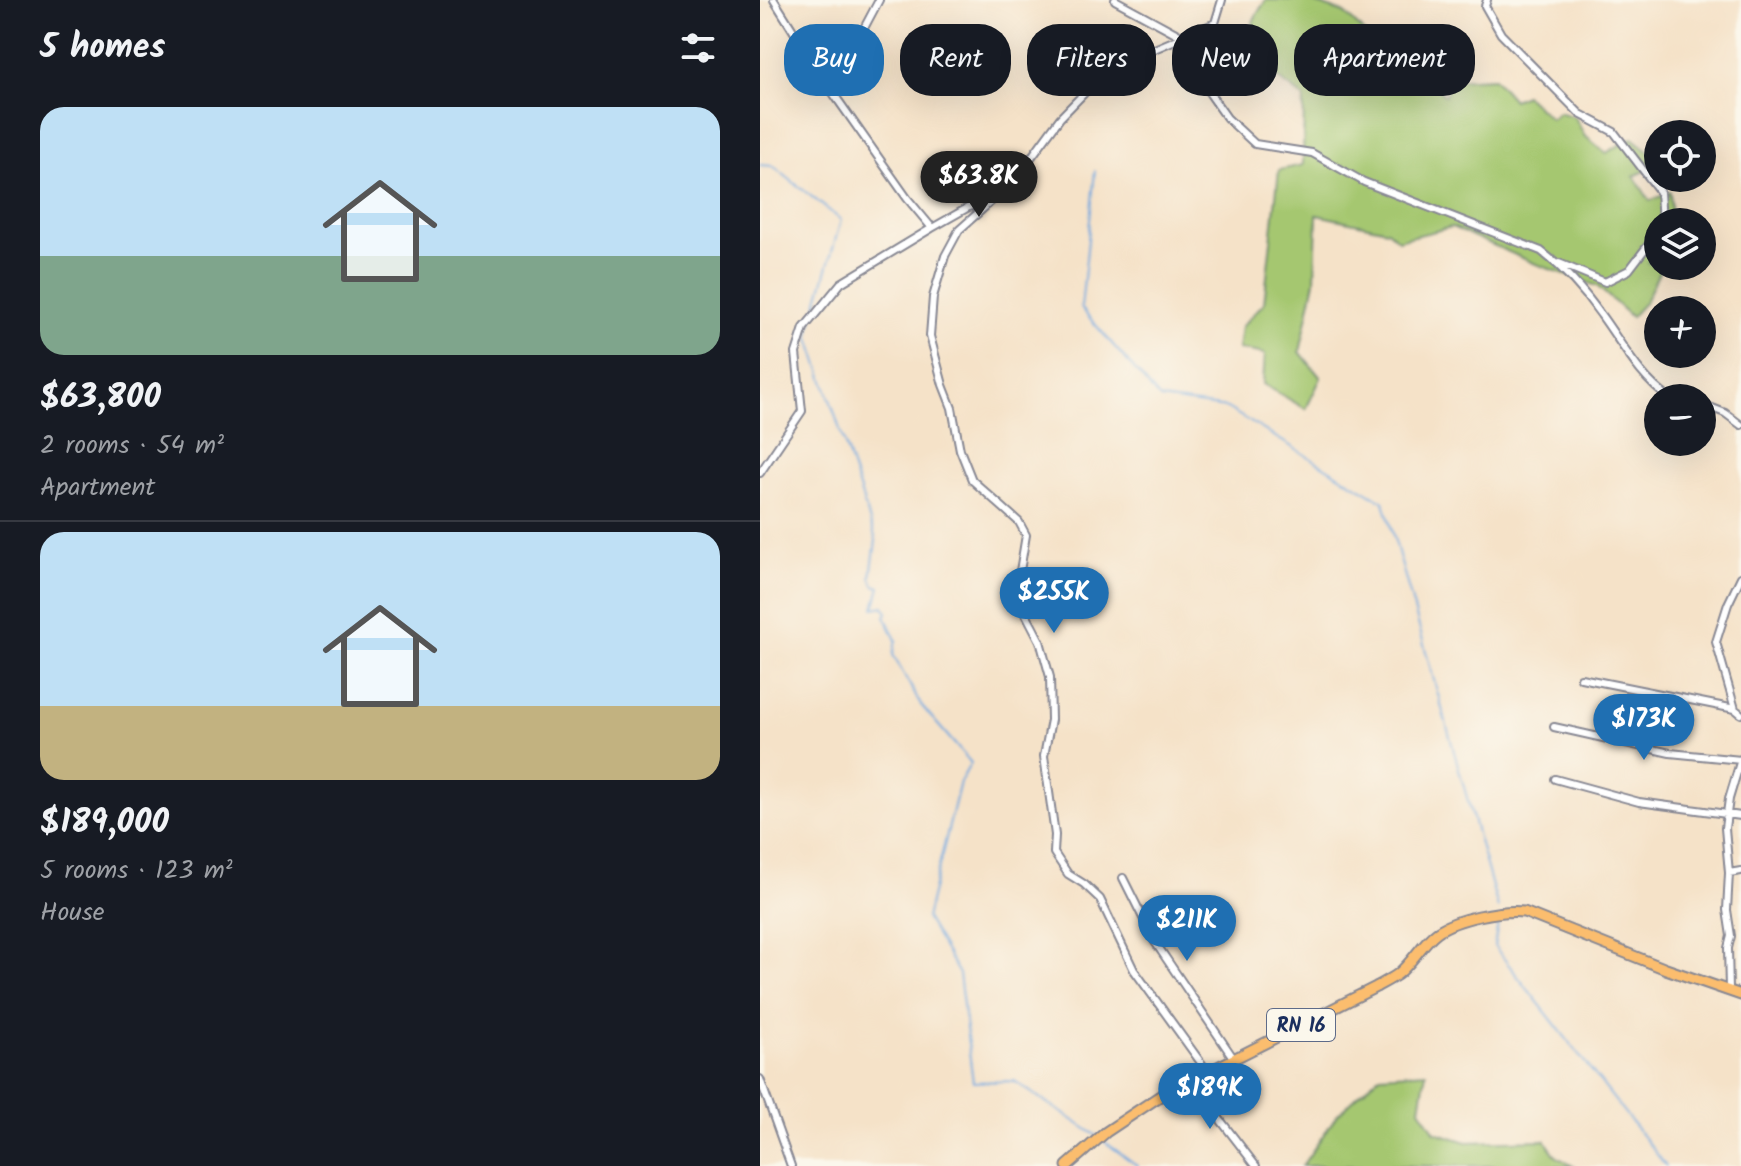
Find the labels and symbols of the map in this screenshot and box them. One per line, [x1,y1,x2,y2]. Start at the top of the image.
pin: $63.8K [914,151,1044,219]
pin: $255K [998,567,1110,635]
pin: $173K [1588,694,1700,762]
pin: $211K [1131,895,1243,963]
road number: RN 16 [1267,1009,1335,1041]
pin: $189K [1154,1063,1266,1131]

